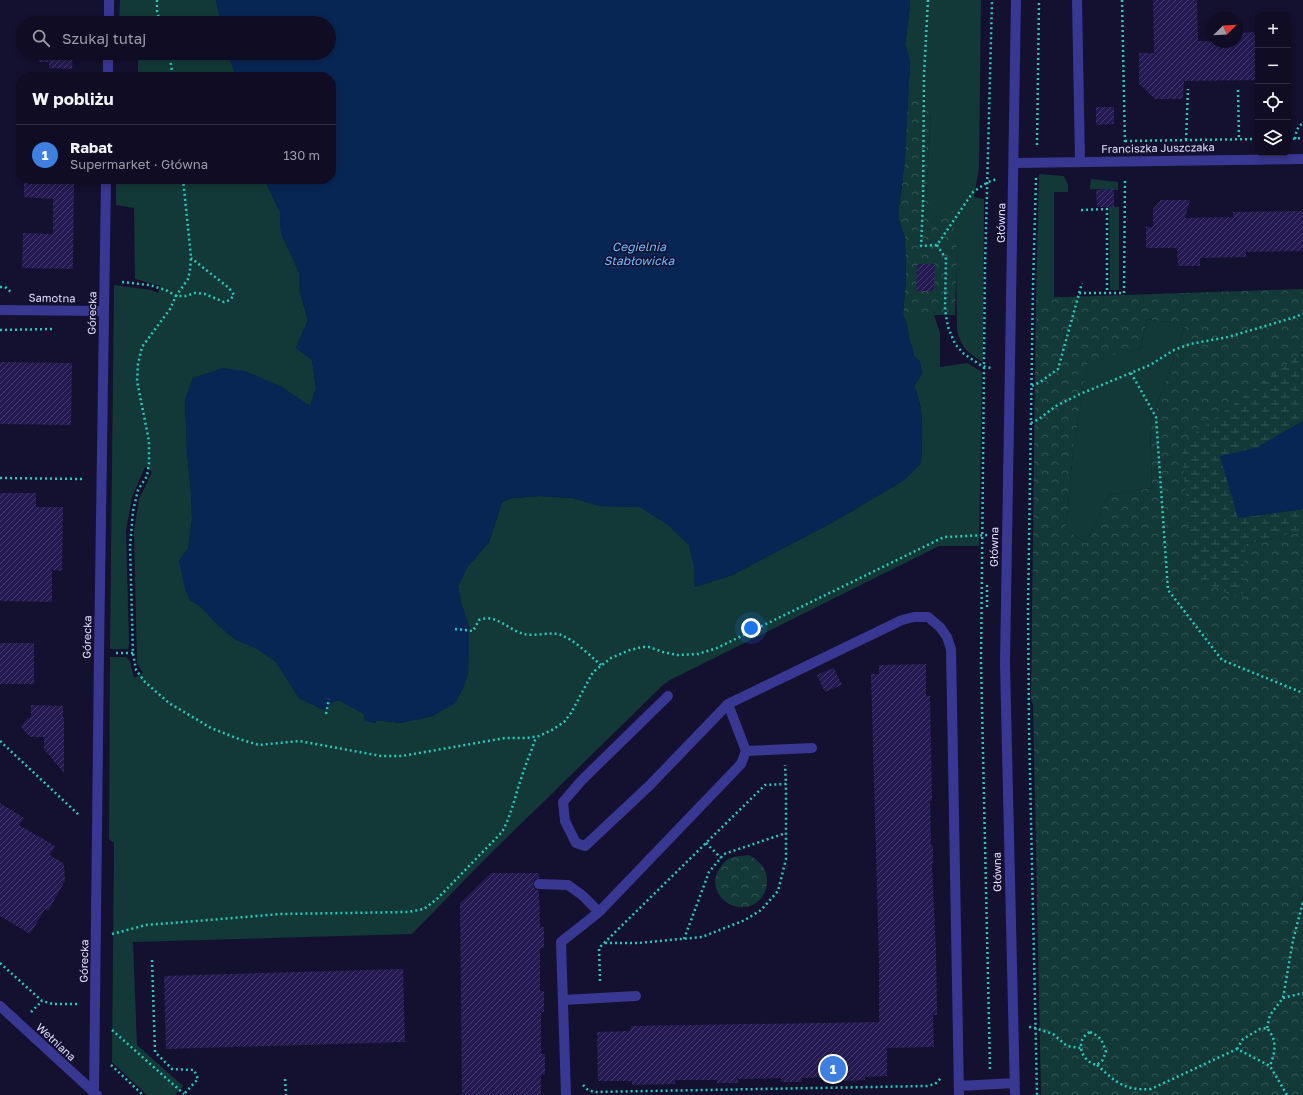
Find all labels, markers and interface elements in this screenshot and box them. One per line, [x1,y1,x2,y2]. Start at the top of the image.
north arrow [1207,12,1243,48]
map controls [1255,12,1291,156]
button: + [1255,12,1291,48]
search box [16,16,336,60]
icon: search [30,27,52,49]
text: Szukaj tutaj [62,29,146,47]
button: − [1255,48,1291,84]
button: locate [1255,84,1291,120]
text: W pobliżu [32,88,114,109]
button: layers [1255,120,1291,156]
text: Rabat [70,138,113,156]
street label: Franciszka Juszczaka [1101,140,1215,155]
text: 1 [42,147,48,163]
text: 130 m [283,147,320,163]
text: Supermarket · Główna [70,156,208,172]
street label: Główna [994,203,1007,243]
water label: Cegielnia Stabłowicka [604,239,675,268]
street label: Samotna [28,291,76,304]
street label: Górecka [85,291,98,335]
street label: Główna [987,527,1000,567]
street label: Górecka [80,615,93,659]
your location [741,618,761,638]
street label: Główna [990,852,1003,892]
street label: Górecka [77,939,90,983]
street label: Wełniana [34,1020,79,1063]
pin: 1 [820,1054,846,1084]

